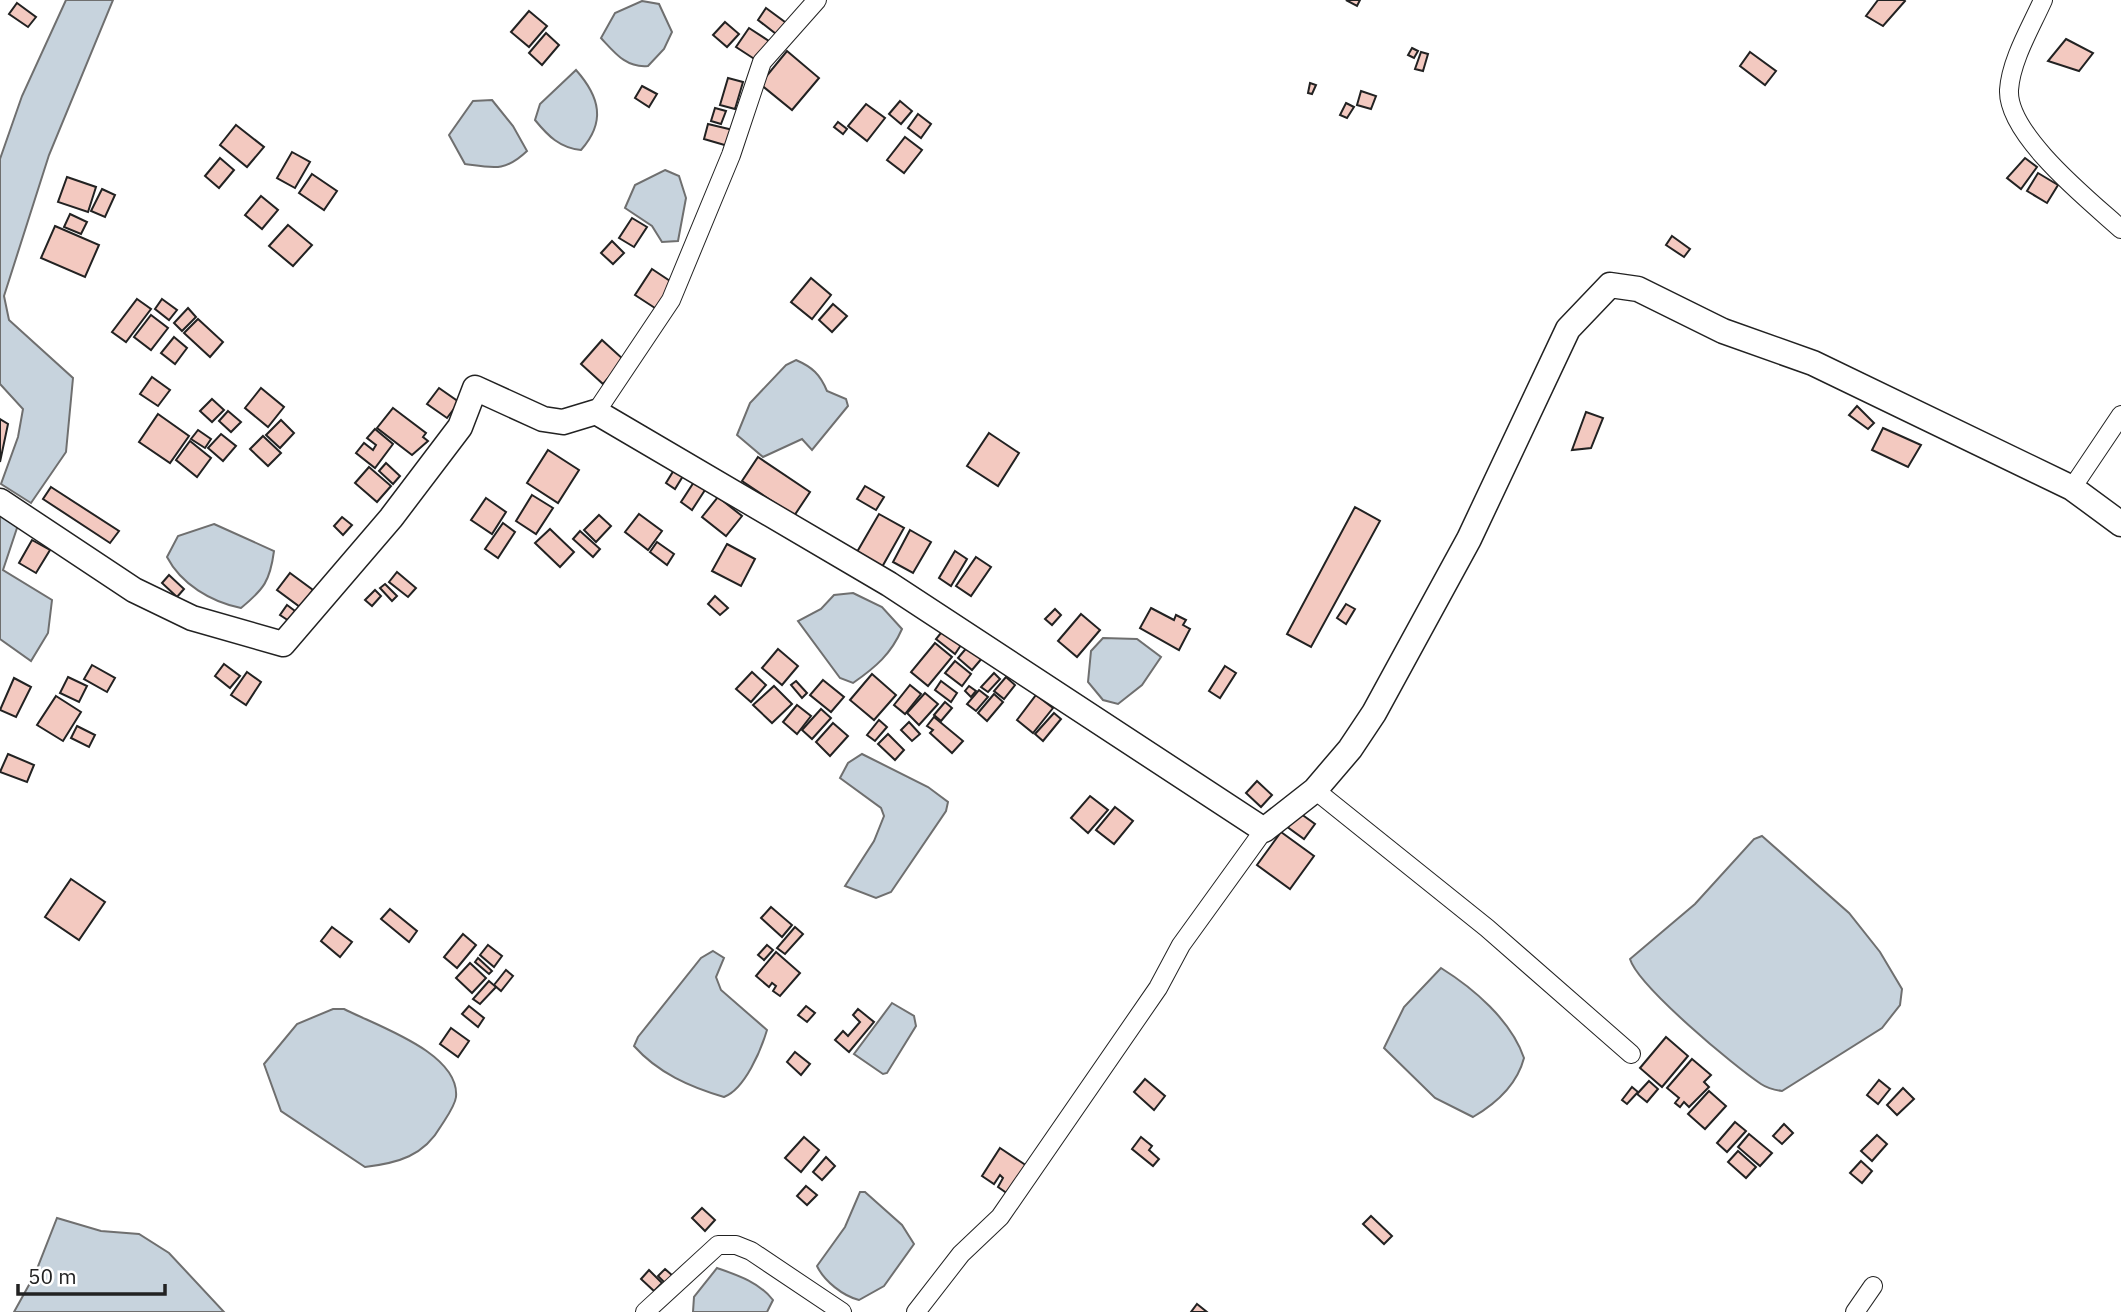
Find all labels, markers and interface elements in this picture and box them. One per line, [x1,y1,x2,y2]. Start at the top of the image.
scale bar [18,1252,164,1296]
text: 50 m [28,1262,77,1290]

